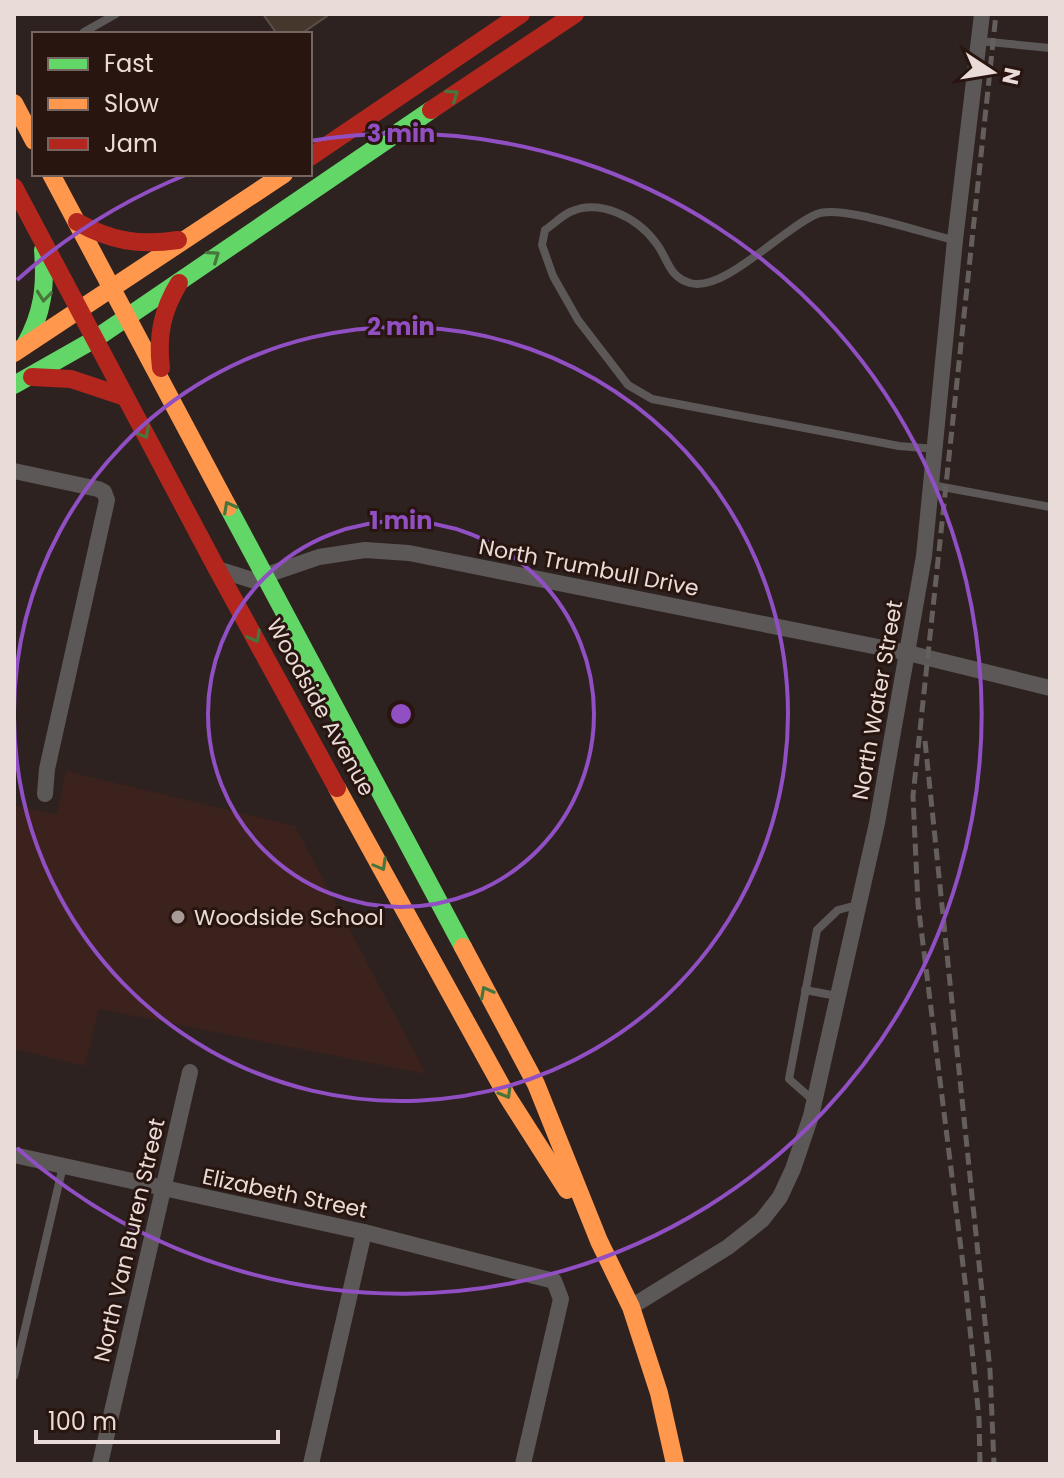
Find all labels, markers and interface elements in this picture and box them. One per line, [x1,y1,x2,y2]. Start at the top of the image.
legend [32,32,312,176]
north arrow [952,32,1032,112]
text: Fast [104,47,154,80]
text: N [994,65,1028,87]
text: Slow [104,87,159,120]
one-way arrow [445,90,459,105]
text: 3 min [367,117,435,150]
text: Jam [104,127,158,160]
one-way arrow [206,251,220,266]
one-way arrow [36,289,53,302]
text: 2 min [367,310,435,343]
one-way arrow [135,425,150,439]
one-way arrow [224,501,239,516]
text: 1 min [370,504,432,537]
street label: North Trumbull Drive [476,531,701,604]
street label: North Water Street [845,598,910,802]
street label: Woodside Avenue [259,613,382,802]
one-way arrow [245,628,261,643]
centre of rings [387,700,415,728]
one-way arrow [371,857,386,871]
place label: Woodside School [194,902,384,933]
marker: Woodside School [169,908,187,926]
one-way arrow [481,986,496,1001]
one-way arrow [496,1084,512,1099]
street label: North Van Buren Street [86,1115,173,1365]
street label: Elizabeth Street [200,1161,370,1226]
scale bar [36,1394,278,1444]
text: 100 m [48,1405,117,1438]

